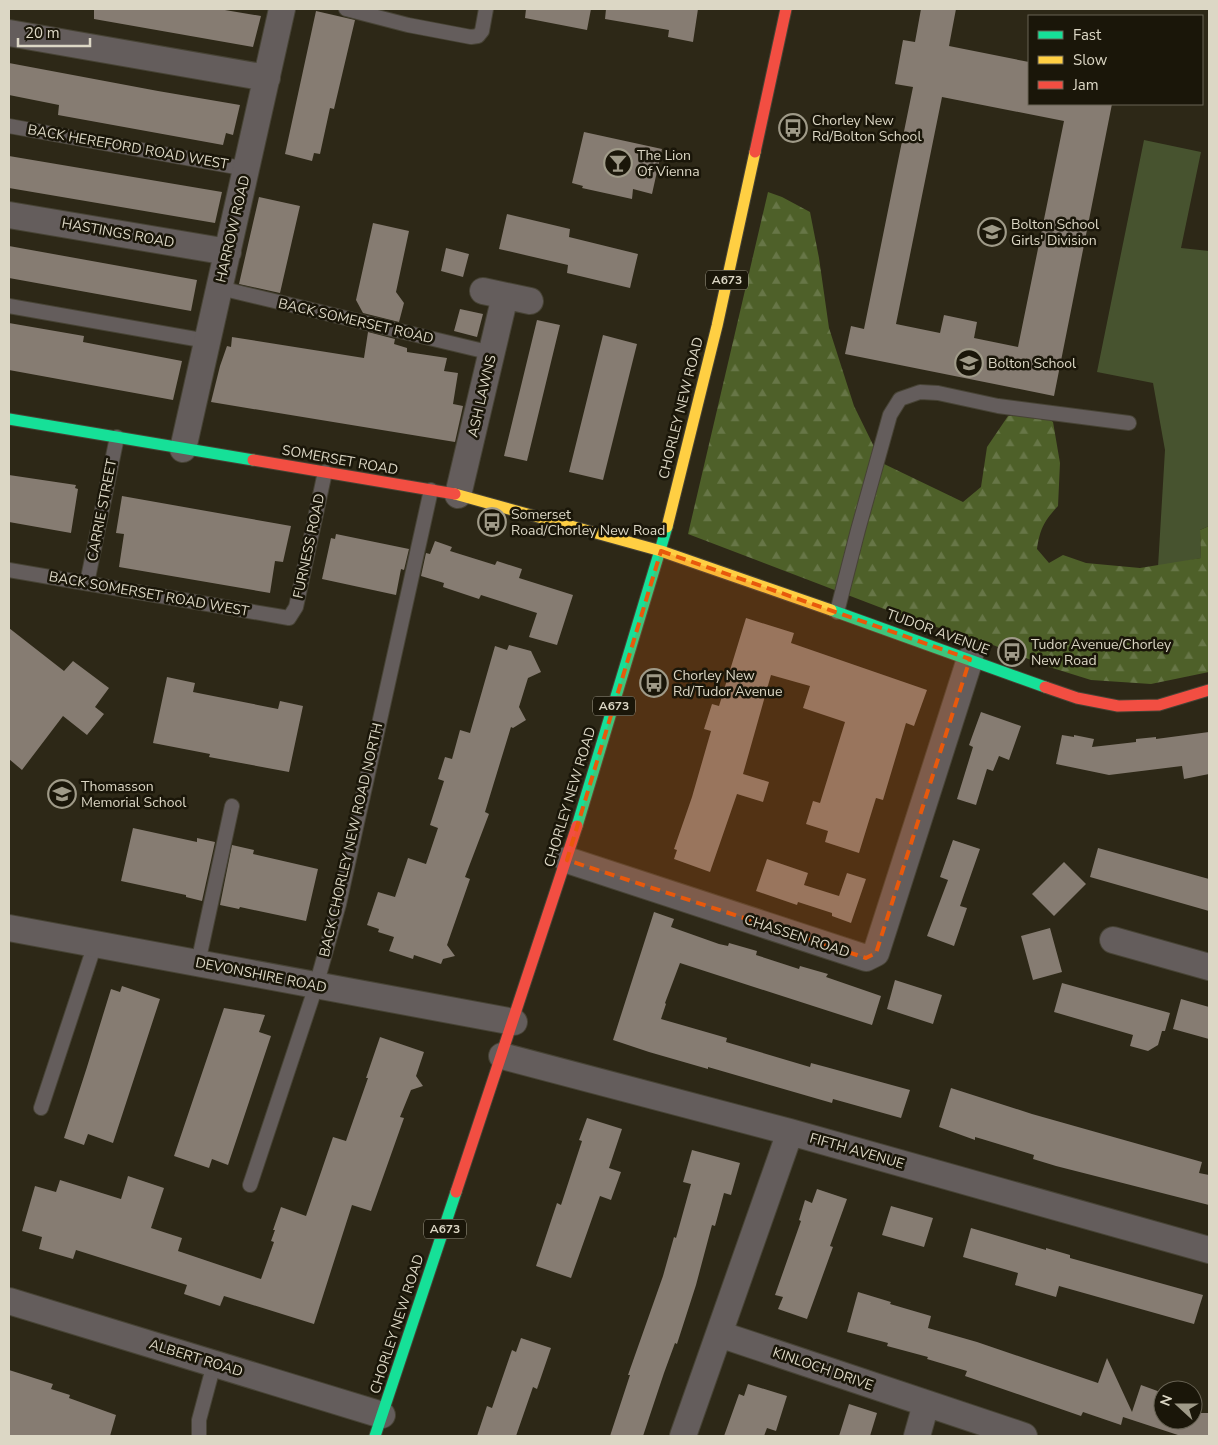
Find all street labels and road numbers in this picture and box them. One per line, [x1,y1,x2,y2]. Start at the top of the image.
street label: BACK HEREFORD ROAD WEST [26,120,230,174]
street label: HARROW ROAD [211,174,255,284]
street label: HASTINGS ROAD [60,214,176,252]
road number: A673 [706,270,748,290]
street label: BACK SOMERSET ROAD [276,294,436,348]
street label: CHORLEY NEW ROAD [654,335,708,481]
street label: ASH LAWNS [463,353,501,439]
street label: SOMERSET ROAD [280,440,400,480]
street label: CARRIE STREET [83,456,121,563]
street label: FURNESS ROAD [289,492,329,600]
street label: BACK SOMERSET ROAD WEST [47,567,251,621]
street label: TUDOR AVENUE [884,604,992,660]
road number: A673 [593,696,635,716]
street label: BACK CHORLEY NEW ROAD NORTH [315,721,387,959]
street label: CHORLEY NEW ROAD [540,725,600,869]
street label: CHASSEN ROAD [742,910,852,962]
street label: DEVONSHIRE ROAD [194,953,328,997]
street label: FIFTH AVENUE [807,1128,907,1174]
road number: A673 [424,1220,466,1238]
street label: CHORLEY NEW ROAD [365,1252,429,1396]
street label: ALBERT ROAD [147,1335,245,1381]
street label: KINLOCH DRIVE [770,1343,876,1395]

